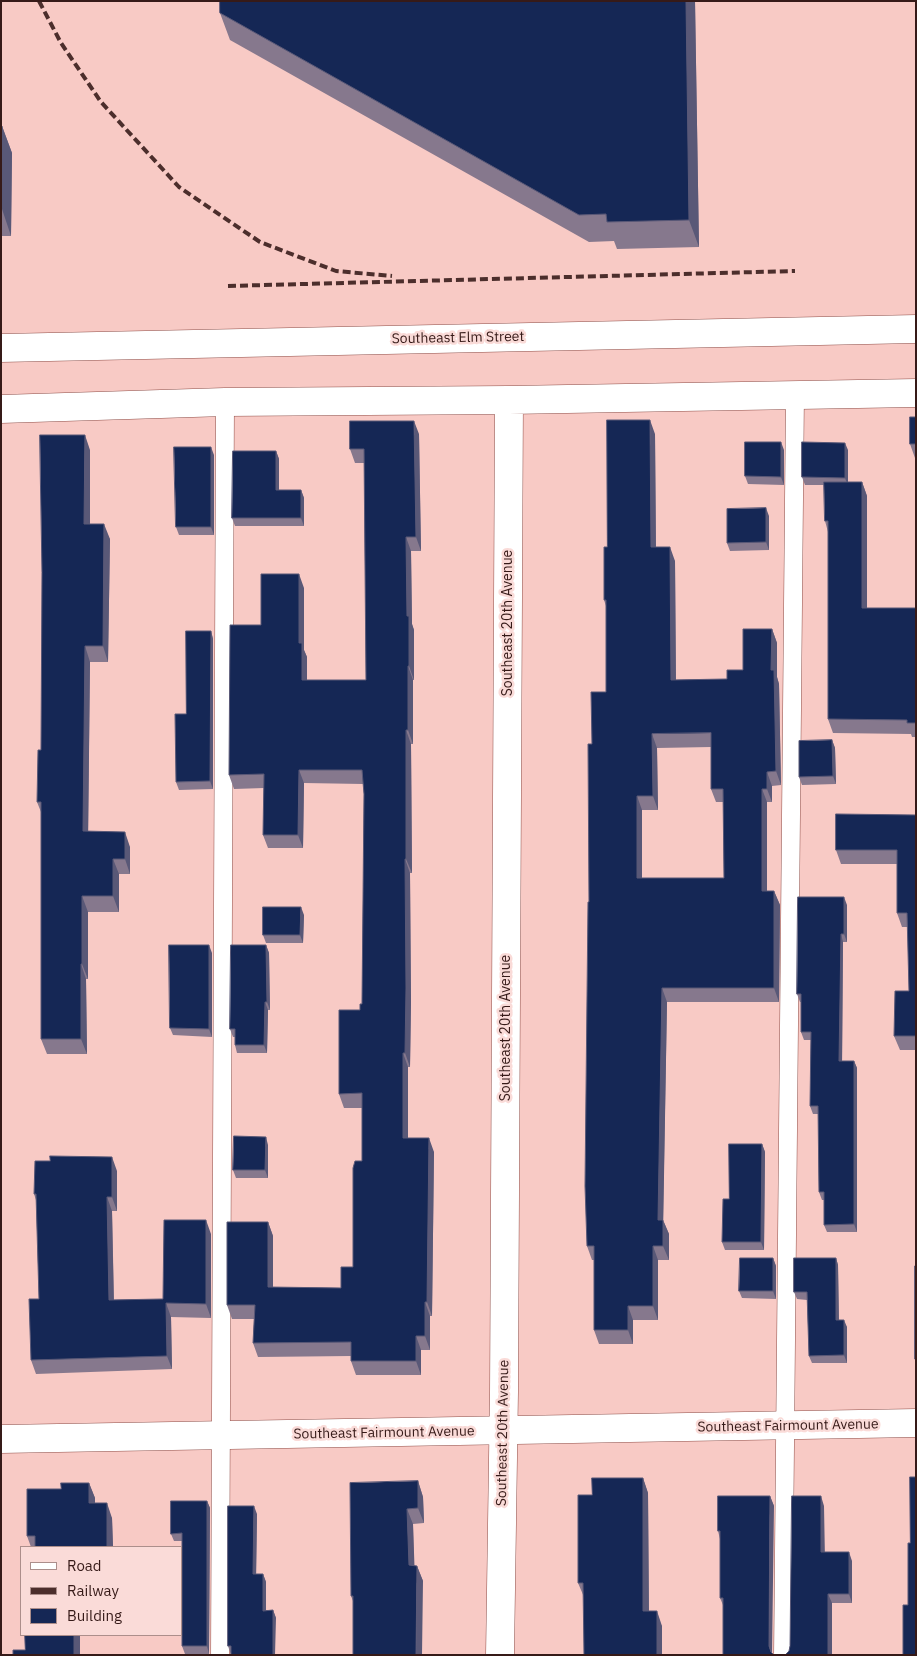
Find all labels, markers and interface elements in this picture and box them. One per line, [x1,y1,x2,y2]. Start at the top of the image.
street label: Southeast Elm Street [391,328,525,348]
street label: Southeast 20th Avenue [500,550,516,696]
street label: Southeast 20th Avenue [498,955,514,1101]
street label: Southeast 20th Avenue [493,1360,513,1506]
street label: Southeast Fairmount Avenue [697,1416,879,1436]
street label: Southeast Fairmount Avenue [293,1423,475,1443]
legend [20,1546,182,1636]
text: Road [67,1556,102,1575]
text: Railway [67,1581,119,1600]
text: Building [67,1606,122,1625]

